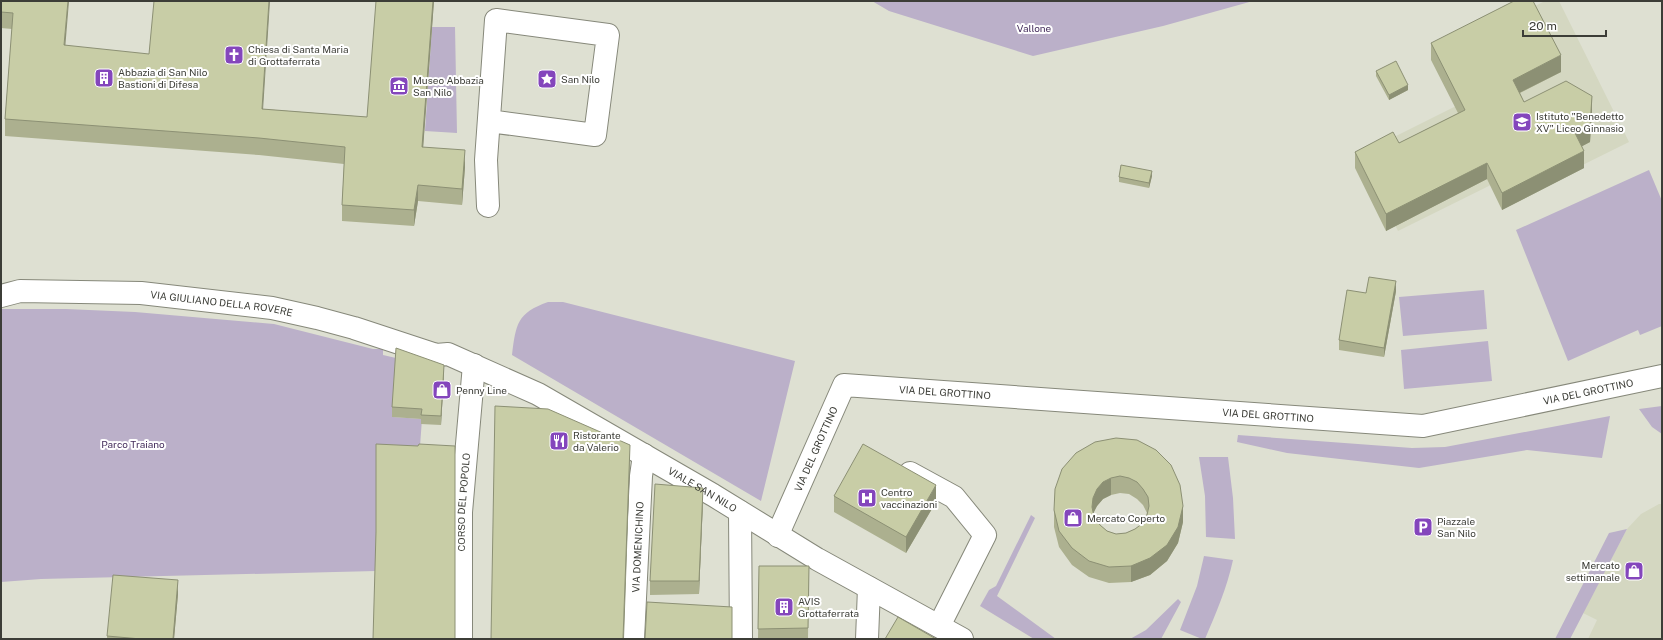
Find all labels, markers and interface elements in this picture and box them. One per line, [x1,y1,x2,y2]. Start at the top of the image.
scale bar [1523,12,1606,38]
text: 20 m [1529,19,1557,33]
park label: Vallone [1017,22,1052,34]
place label: Chiesa di Santa Maria di Grottaferrata [248,43,348,67]
church icon: Chiesa di Santa Maria di Grottaferrata [223,44,245,66]
place label: Abbazia di San Nilo Bastioni di Difesa [118,66,208,90]
building icon: Abbazia di San Nilo Bastioni di Difesa [93,67,115,89]
place icon: San Nilo [536,68,558,90]
place label: San Nilo [561,73,600,85]
place label: Museo Abbazia San Nilo [413,74,484,98]
museum icon: Museo Abbazia San Nilo [388,75,410,97]
place label: Istituto "Benedetto XV" Liceo Ginnasio [1536,110,1624,134]
school or university icon: Istituto "Benedetto XV" Liceo Ginnasio [1511,111,1533,133]
street label: VIA GIULIANO DELLA ROVERE [150,288,294,318]
street label: VIA DEL GROTTINO [1542,376,1634,407]
shop icon: Penny Line [431,379,453,401]
street label: VIA DEL GROTTINO [899,383,991,401]
place label: Penny Line [456,384,507,396]
street label: VIA DEL GROTTINO [792,404,840,493]
street label: VIA DEL GROTTINO [1222,406,1314,424]
place label: Ristorante da Valerio [573,429,621,453]
restaurant icon: Ristorante da Valerio [548,430,570,452]
park label: Parco Traiano [101,438,165,450]
street label: CORSO DEL POPOLO [455,452,472,552]
street label: VIALE SAN NILO [666,464,739,514]
place label: Centro vaccinazioni [881,486,937,510]
hospital icon: Centro vaccinazioni [856,487,878,509]
street label: VIA DOMENICHINO [629,501,646,593]
shop icon: Mercato Coperto [1062,507,1084,529]
place label: Mercato Coperto [1087,512,1165,524]
place label: Piazzale San Nilo [1437,515,1476,539]
parking icon: Piazzale San Nilo [1412,516,1434,538]
place label: Mercato settimanale [1566,559,1620,583]
shop icon: Mercato settimanale [1623,560,1645,582]
place label: AVIS Grottaferrata [798,595,859,619]
building icon: AVIS Grottaferrata [773,596,795,618]

